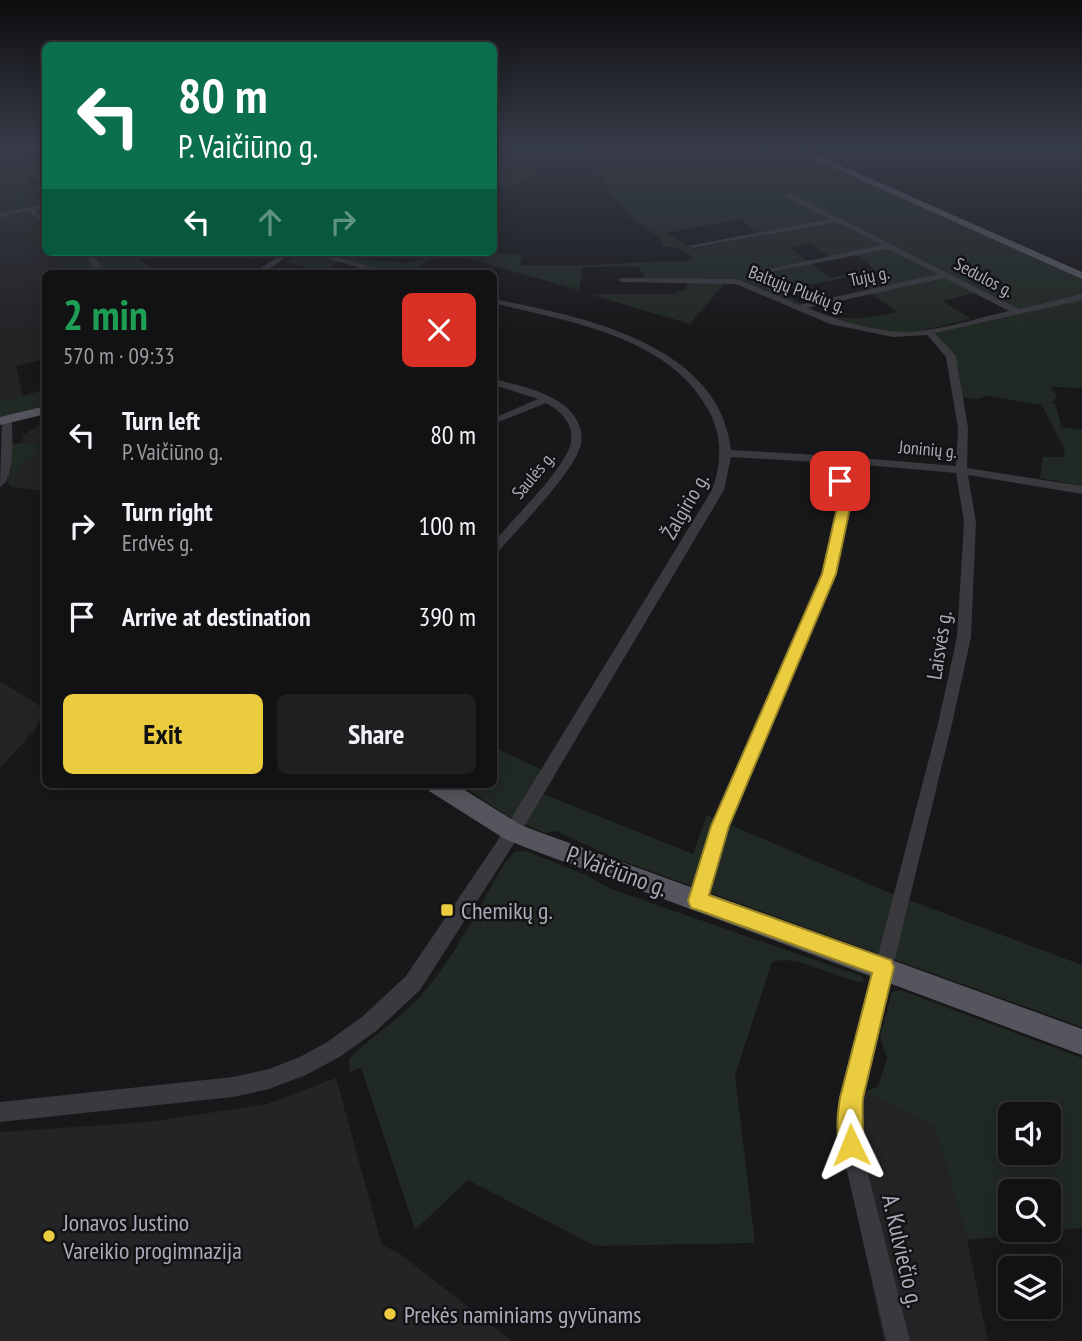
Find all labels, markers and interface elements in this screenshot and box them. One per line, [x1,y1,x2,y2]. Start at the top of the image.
text: 80 m [178,63,267,127]
icon: left [63,70,154,161]
text: P. Vaičiūno g. [178,125,318,167]
icon: left [178,203,216,241]
icon: ahead [251,203,289,241]
icon: right [324,203,362,241]
street label: Sedulos g. [951,252,1017,302]
street label: Baltųjų Plukių g. [745,260,849,318]
street label: Tujų g. [847,261,891,291]
text: 2 min [63,287,148,342]
button: close [402,293,476,367]
text: 570 m · 09:33 [63,341,175,370]
text: Turn left [122,404,200,437]
icon: left [63,416,101,454]
text: 80 m [430,418,476,451]
street label: Joninių g. [897,435,958,463]
text: P. Vaičiūno g. [122,437,223,466]
street label: Saulės g. [506,446,560,504]
pin [810,451,870,511]
icon: arrive [821,462,859,500]
street label: Žalgirio g. [655,468,715,544]
text: Turn right [122,495,213,528]
icon: right [63,507,101,545]
text: 100 m [418,509,476,542]
text: Erdvės g. [122,528,193,557]
icon: arrive [63,598,101,636]
text: Arrive at destination [122,600,311,633]
text: 390 m [418,600,476,633]
street label: Laisvės g. [920,608,958,682]
button: Exit [63,694,263,774]
button: Share [277,694,476,774]
street label: P. Vaičiūno g. [562,838,672,904]
place label: Chemikų g. [461,895,553,926]
marker: Chemikų g. [439,902,455,918]
map controls [998,1102,1061,1319]
button: sound [998,1102,1061,1165]
position arrow [814,1108,888,1182]
button: search [998,1179,1061,1242]
street label: A. Kulviečio g. [875,1191,931,1311]
place label: Jonavos Justino Vareikio progimnazija [62,1207,242,1266]
marker: Jonavos Justino Vareikio progimnazija [41,1228,57,1244]
button: layers [998,1256,1061,1319]
place label: Prekės naminiams gyvūnams [404,1299,641,1330]
marker: Prekės naminiams gyvūnams [382,1306,398,1322]

